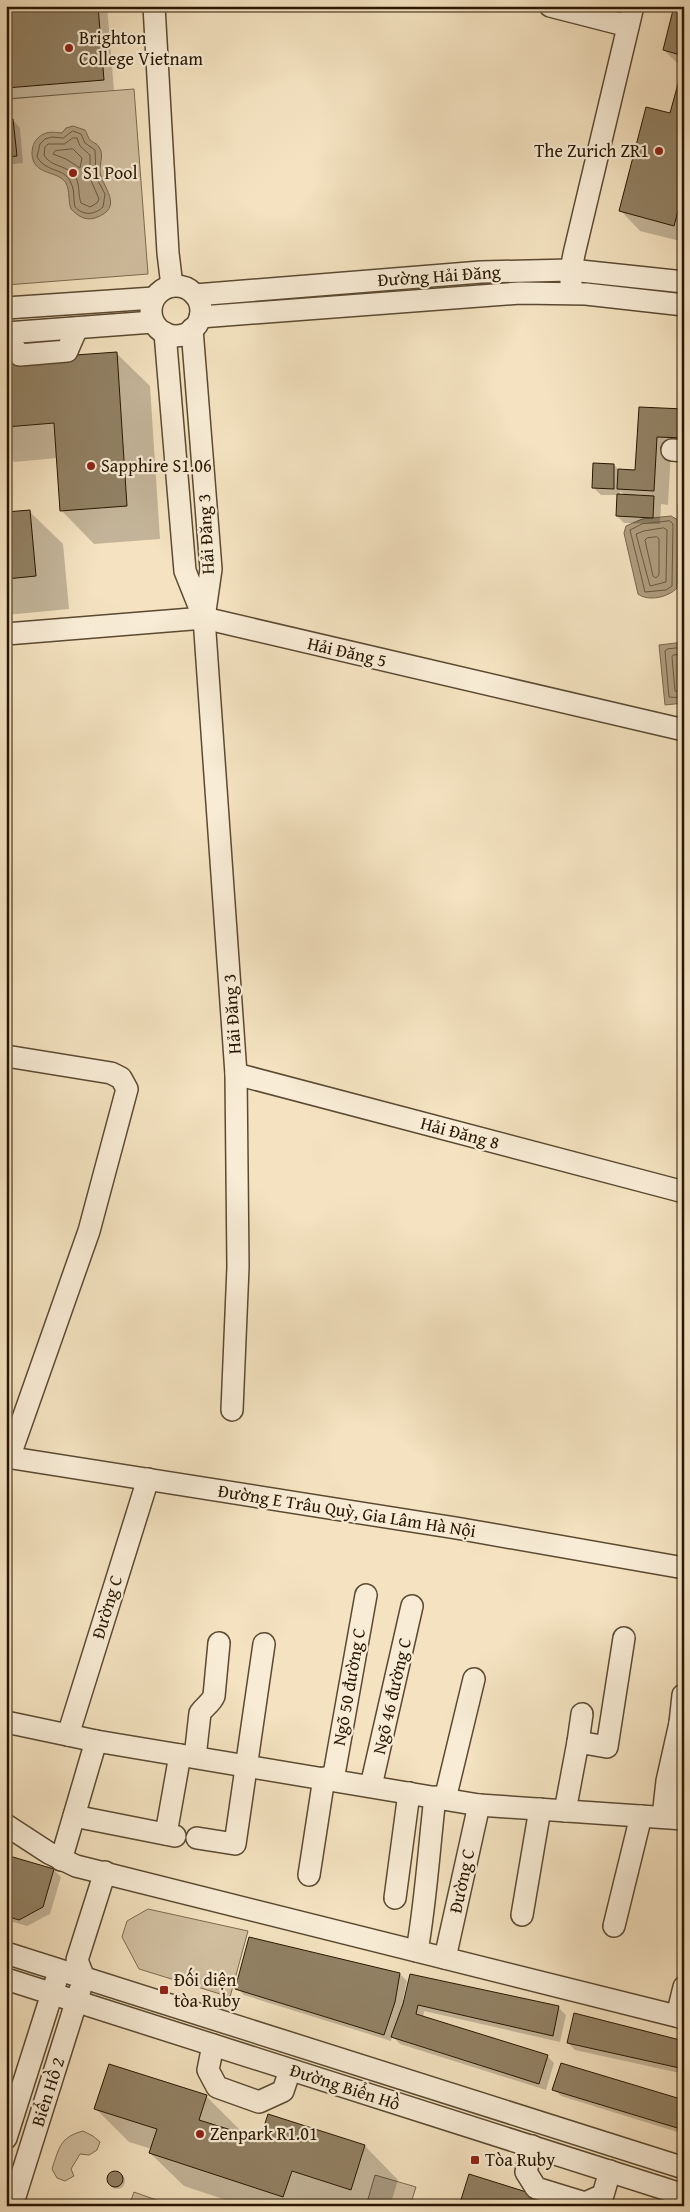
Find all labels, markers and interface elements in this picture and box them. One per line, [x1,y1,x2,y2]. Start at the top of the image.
place label: Brighton College Vietnam [79,24,203,72]
marker: Brighton College Vietnam [63,42,75,54]
place label: The Zurich ZR1 [534,137,649,164]
marker: The Zurich ZR1 [653,145,665,157]
place label: S1 Pool [83,159,138,186]
marker: S1 Pool [67,167,79,179]
street label: Đường Hải Đăng [377,258,501,293]
place label: Sapphire S1.06 [101,452,212,479]
marker: Sapphire S1.06 [85,460,97,472]
street label: Hải Đăng 3 [190,493,221,575]
street label: Hải Đăng 5 [305,629,389,674]
street label: Hải Đăng 3 [215,973,248,1055]
street label: Hải Đăng 8 [418,1109,503,1156]
street label: Đường E Trâu Quỳ, Gia Lâm Hà Nội [216,1477,478,1544]
street label: Đường C [84,1572,129,1642]
street label: Ngõ 50 đường C [325,1626,372,1748]
street label: Ngõ 46 đường C [365,1635,418,1757]
street label: Đường C [442,1846,482,1916]
place label: Đối diện tòa Ruby [174,1966,240,2014]
marker: Đối diện tòa Ruby [158,1984,170,1996]
street label: Biển Hồ 2 [24,2054,71,2130]
street label: Đường Biển Hồ [287,2056,404,2117]
place label: Zenpark R1.01 [210,2120,318,2147]
marker: Zenpark R1.01 [194,2128,206,2140]
place label: Tòa Ruby [485,2146,555,2173]
marker: Tòa Ruby [469,2154,481,2166]

